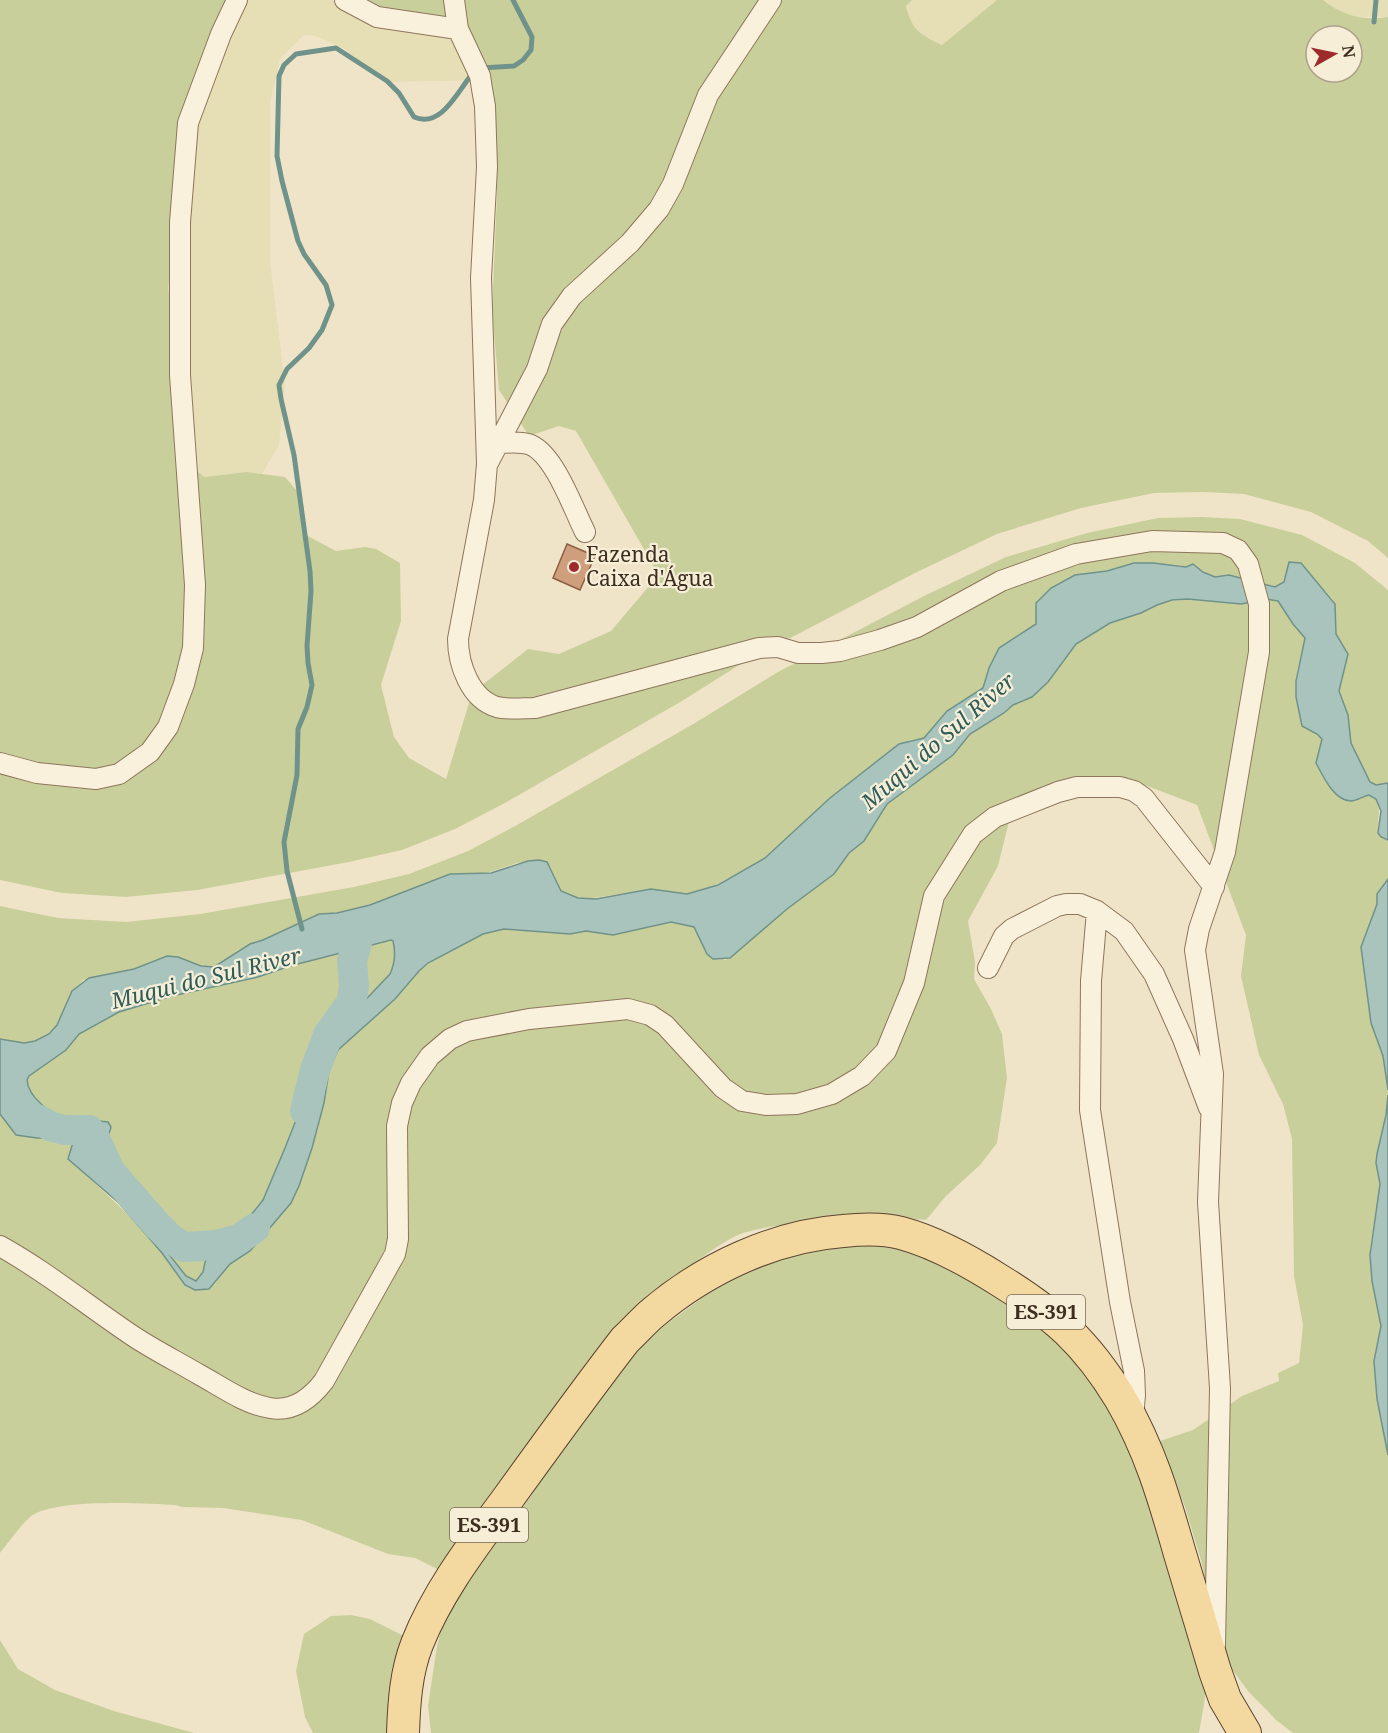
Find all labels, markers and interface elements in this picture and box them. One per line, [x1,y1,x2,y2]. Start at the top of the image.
north arrow [1304,24,1364,84]
text: N [1337,44,1361,60]
place label: Fazenda Caixa d'Água [586,540,714,592]
marker: Fazenda Caixa d'Água [567,560,581,574]
water label: Muqui do Sul River [853,665,1021,816]
water label: Muqui do Sul River [107,939,304,1015]
road number: ES-391 [1007,1295,1085,1329]
road number: ES-391 [450,1508,528,1542]

